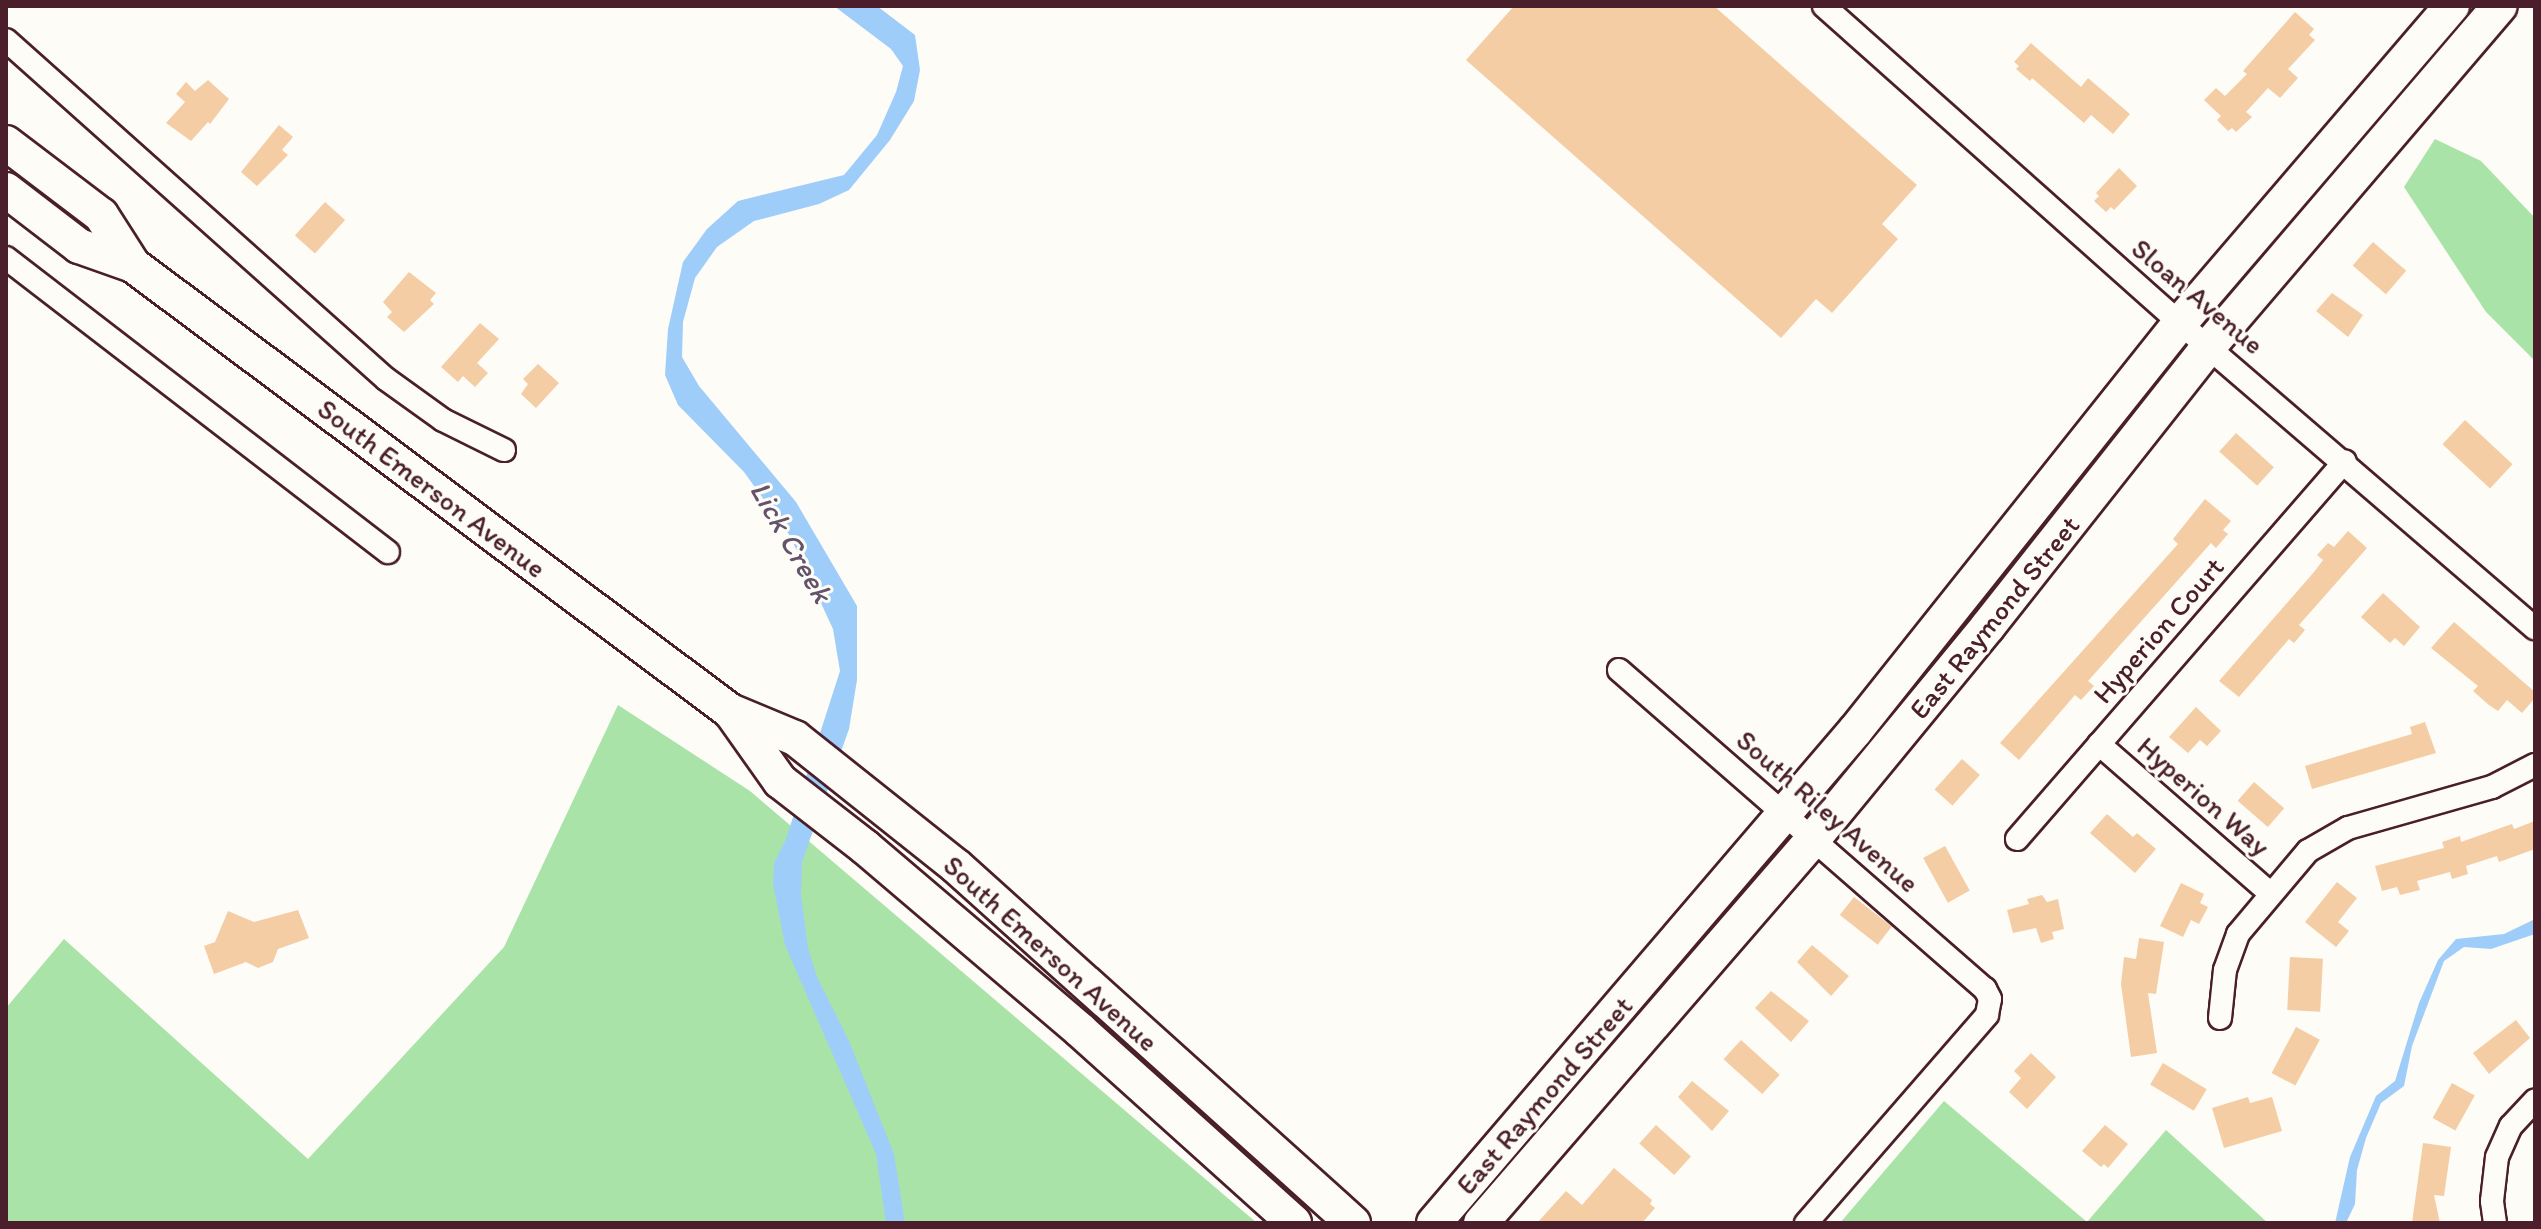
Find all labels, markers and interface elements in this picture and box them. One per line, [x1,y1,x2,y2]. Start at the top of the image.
street label: Sloan Avenue [2126,232,2270,360]
street label: South Emerson Avenue [312,392,552,584]
water label: Lick Creek [742,475,840,609]
street label: East Raymond Street [1902,508,2086,726]
street label: Hyperion Court [2085,550,2231,710]
street label: South Riley Avenue [1731,723,1925,899]
street label: Hyperion Way [2131,729,2277,863]
street label: South Emerson Avenue [937,848,1165,1058]
street label: East Raymond Street [1449,989,1639,1201]

